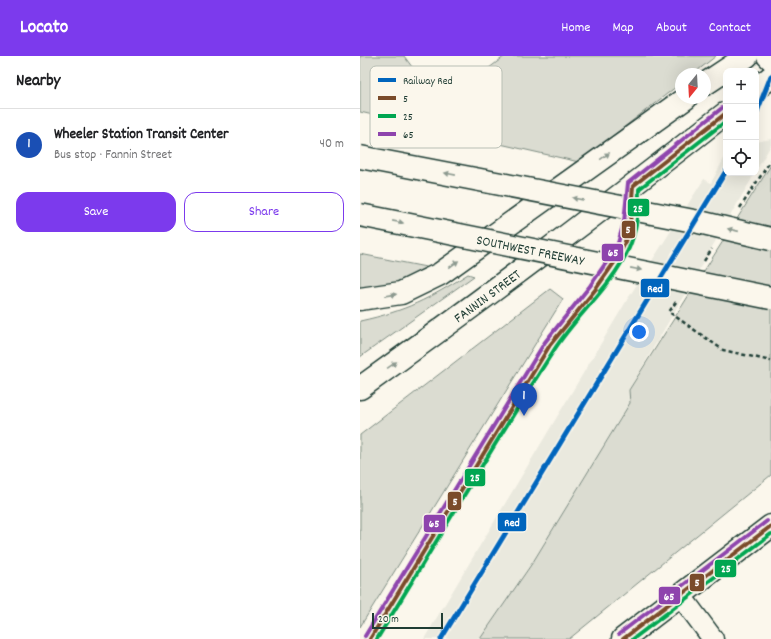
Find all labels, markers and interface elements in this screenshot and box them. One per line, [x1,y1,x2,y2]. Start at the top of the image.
text: Locato [20,15,68,42]
text: Home [561,18,590,38]
text: Map [612,18,634,38]
text: About [656,18,687,38]
text: Contact [709,18,751,38]
legend [370,66,502,148]
north arrow [675,68,711,104]
map controls [723,68,759,176]
button: + [723,68,759,104]
text: Nearby [16,70,60,94]
text: Railway Red [403,74,453,90]
text: 5 [403,92,408,108]
button: − [723,104,759,140]
text: 25 [403,110,413,126]
text: Wheeler Station Transit Center [54,124,229,146]
text: 65 [403,128,413,144]
text: 1 [28,135,30,154]
text: 40 m [320,135,344,154]
button: locate [723,140,759,176]
text: Bus stop · Fannin Street [54,146,172,165]
one-way arrow [600,152,610,160]
one-way arrow [444,171,457,177]
button: Save [16,192,176,232]
button: Share [184,192,344,232]
one-way arrow [572,196,584,202]
line badge: 25 [627,198,650,217]
text: 25 [633,202,643,218]
one-way arrow [392,220,404,226]
line badge: 5 [621,220,636,239]
text: 5 [625,223,631,239]
one-way arrow [727,227,739,233]
street label: SOUTHWEST FREEWAY [474,231,587,272]
line badge: 65 [601,243,624,262]
text: 65 [608,246,618,262]
one-way arrow [449,260,459,268]
street label: FANNIN STREET [450,265,526,329]
one-way arrow [629,267,642,273]
line badge: Red [640,278,670,298]
text: Red [647,282,663,298]
one-way arrow [385,292,397,298]
your location [629,322,649,342]
one-way arrow [386,361,397,369]
pin: 1 [511,383,537,416]
line badge: 25 [464,468,486,487]
text: 25 [470,471,480,487]
line badge: 5 [447,491,462,511]
text: 5 [452,495,458,511]
line badge: Red [497,512,527,532]
line badge: 65 [423,514,446,533]
text: Red [504,516,520,532]
text: 65 [429,517,439,533]
line badge: 25 [714,559,737,578]
text: 25 [721,562,731,578]
line badge: 5 [689,573,705,592]
text: 5 [694,576,700,592]
line badge: 65 [658,586,681,605]
text: 65 [664,590,674,606]
scale bar [372,611,443,630]
text: 20 m [378,612,399,628]

